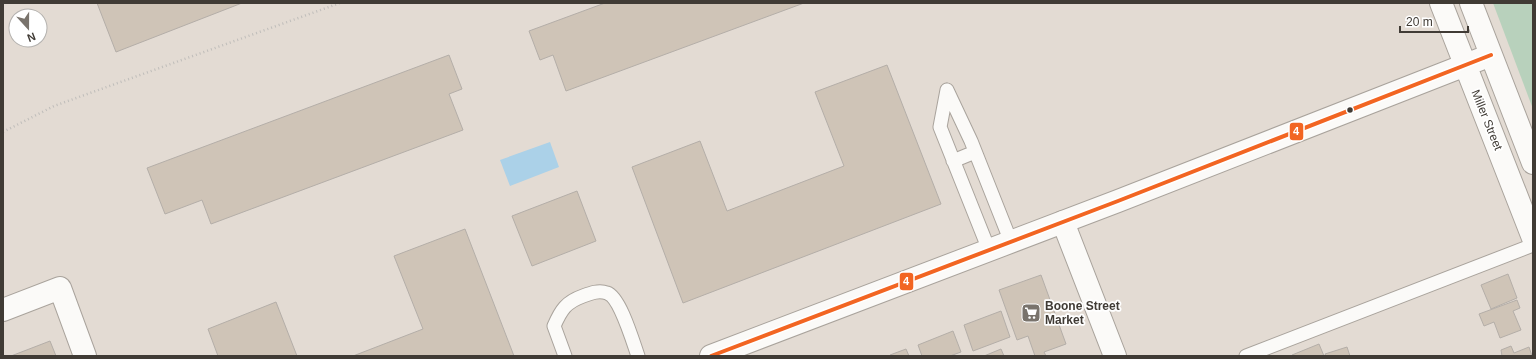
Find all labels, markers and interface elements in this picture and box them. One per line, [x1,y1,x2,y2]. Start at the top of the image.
north arrow [8,8,48,48]
scale bar [1400,8,1468,34]
text: 20 m [1406,15,1433,29]
text: N [26,30,37,44]
street label: Miller Street [1469,88,1506,153]
unlabelled marker [1345,105,1355,115]
line badge: 4 [1289,122,1304,141]
text: 4 [1293,125,1300,137]
line badge: 4 [899,272,914,291]
text: 4 [903,275,910,287]
place label: Boone Street Market [1045,299,1120,327]
supermarket icon: Boone Street Market [1020,302,1042,324]

